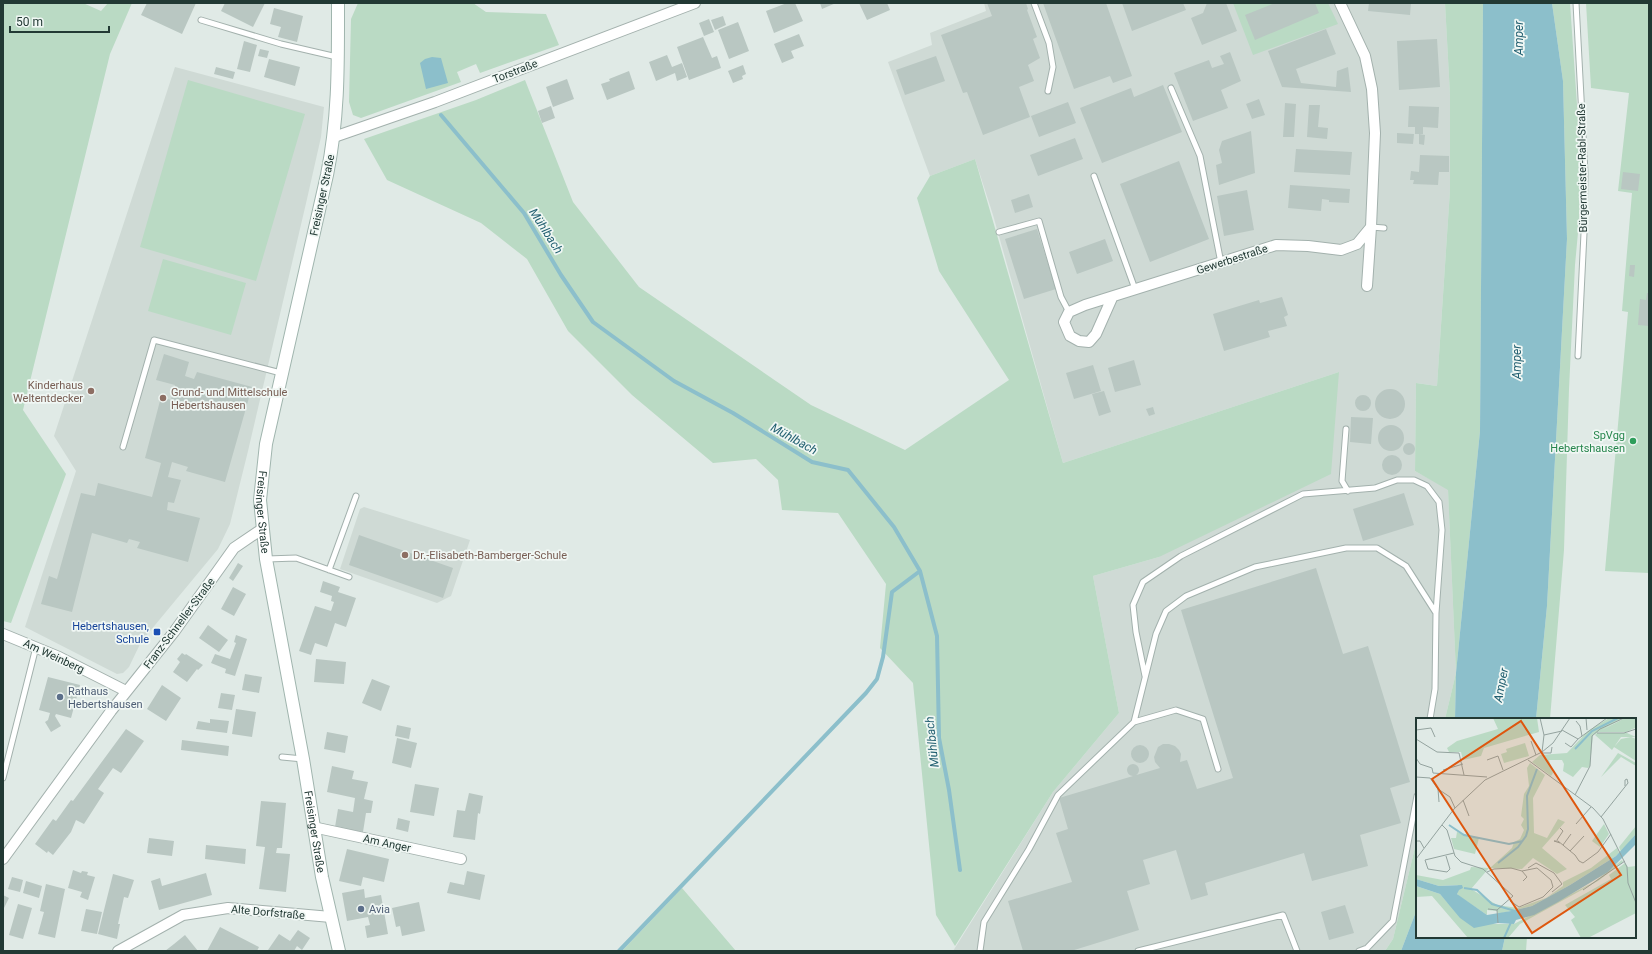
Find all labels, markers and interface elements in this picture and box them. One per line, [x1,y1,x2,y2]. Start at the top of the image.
scale bar [10,8,109,34]
text: 50 m [16,15,43,29]
water label: Amper [1512,20,1526,56]
street label: Torstraße [491,57,540,86]
street label: Bürgermeister-Rabl-Straße [1575,103,1590,233]
street label: Freisinger Straße [308,153,338,237]
water label: Mühlbach [526,206,566,256]
street label: Gewerbestraße [1195,242,1270,277]
water label: Amper [1510,344,1524,380]
place label: Kinderhaus Weltentdecker [13,379,83,405]
marker: Kinderhaus Weltentdecker [86,386,96,396]
place label: Grund- und Mittelschule Hebertshausen [171,386,288,412]
marker: Grund- und Mittelschule Hebertshausen [158,393,168,403]
water label: Mühlbach [768,420,820,458]
place label: SpVgg Hebertshausen [1550,429,1625,455]
marker: SpVgg Hebertshausen [1628,436,1638,446]
street label: Freisinger Straße [253,470,271,554]
place label: Dr.-Elisabeth-Bamberger-Schule [413,549,567,562]
marker: Dr.-Elisabeth-Bamberger-Schule [400,550,410,560]
street label: Franz-Schneller-Straße [141,575,218,671]
place label: Hebertshausen, Schule [72,620,149,646]
marker: Hebertshausen, Schule [152,627,162,637]
street label: Am Weinberg [21,637,86,676]
water label: Amper [1491,666,1511,704]
place label: Rathaus Hebertshausen [68,685,143,711]
marker: Rathaus Hebertshausen [55,692,65,702]
water label: Mühlbach [922,716,942,768]
inset map [1416,718,1636,938]
street label: Freisinger Straße [301,790,327,874]
street label: Am Anger [362,832,412,855]
street label: Alte Dorfstraße [230,903,306,922]
place label: Avia [369,903,390,916]
marker: Avia [356,904,366,914]

